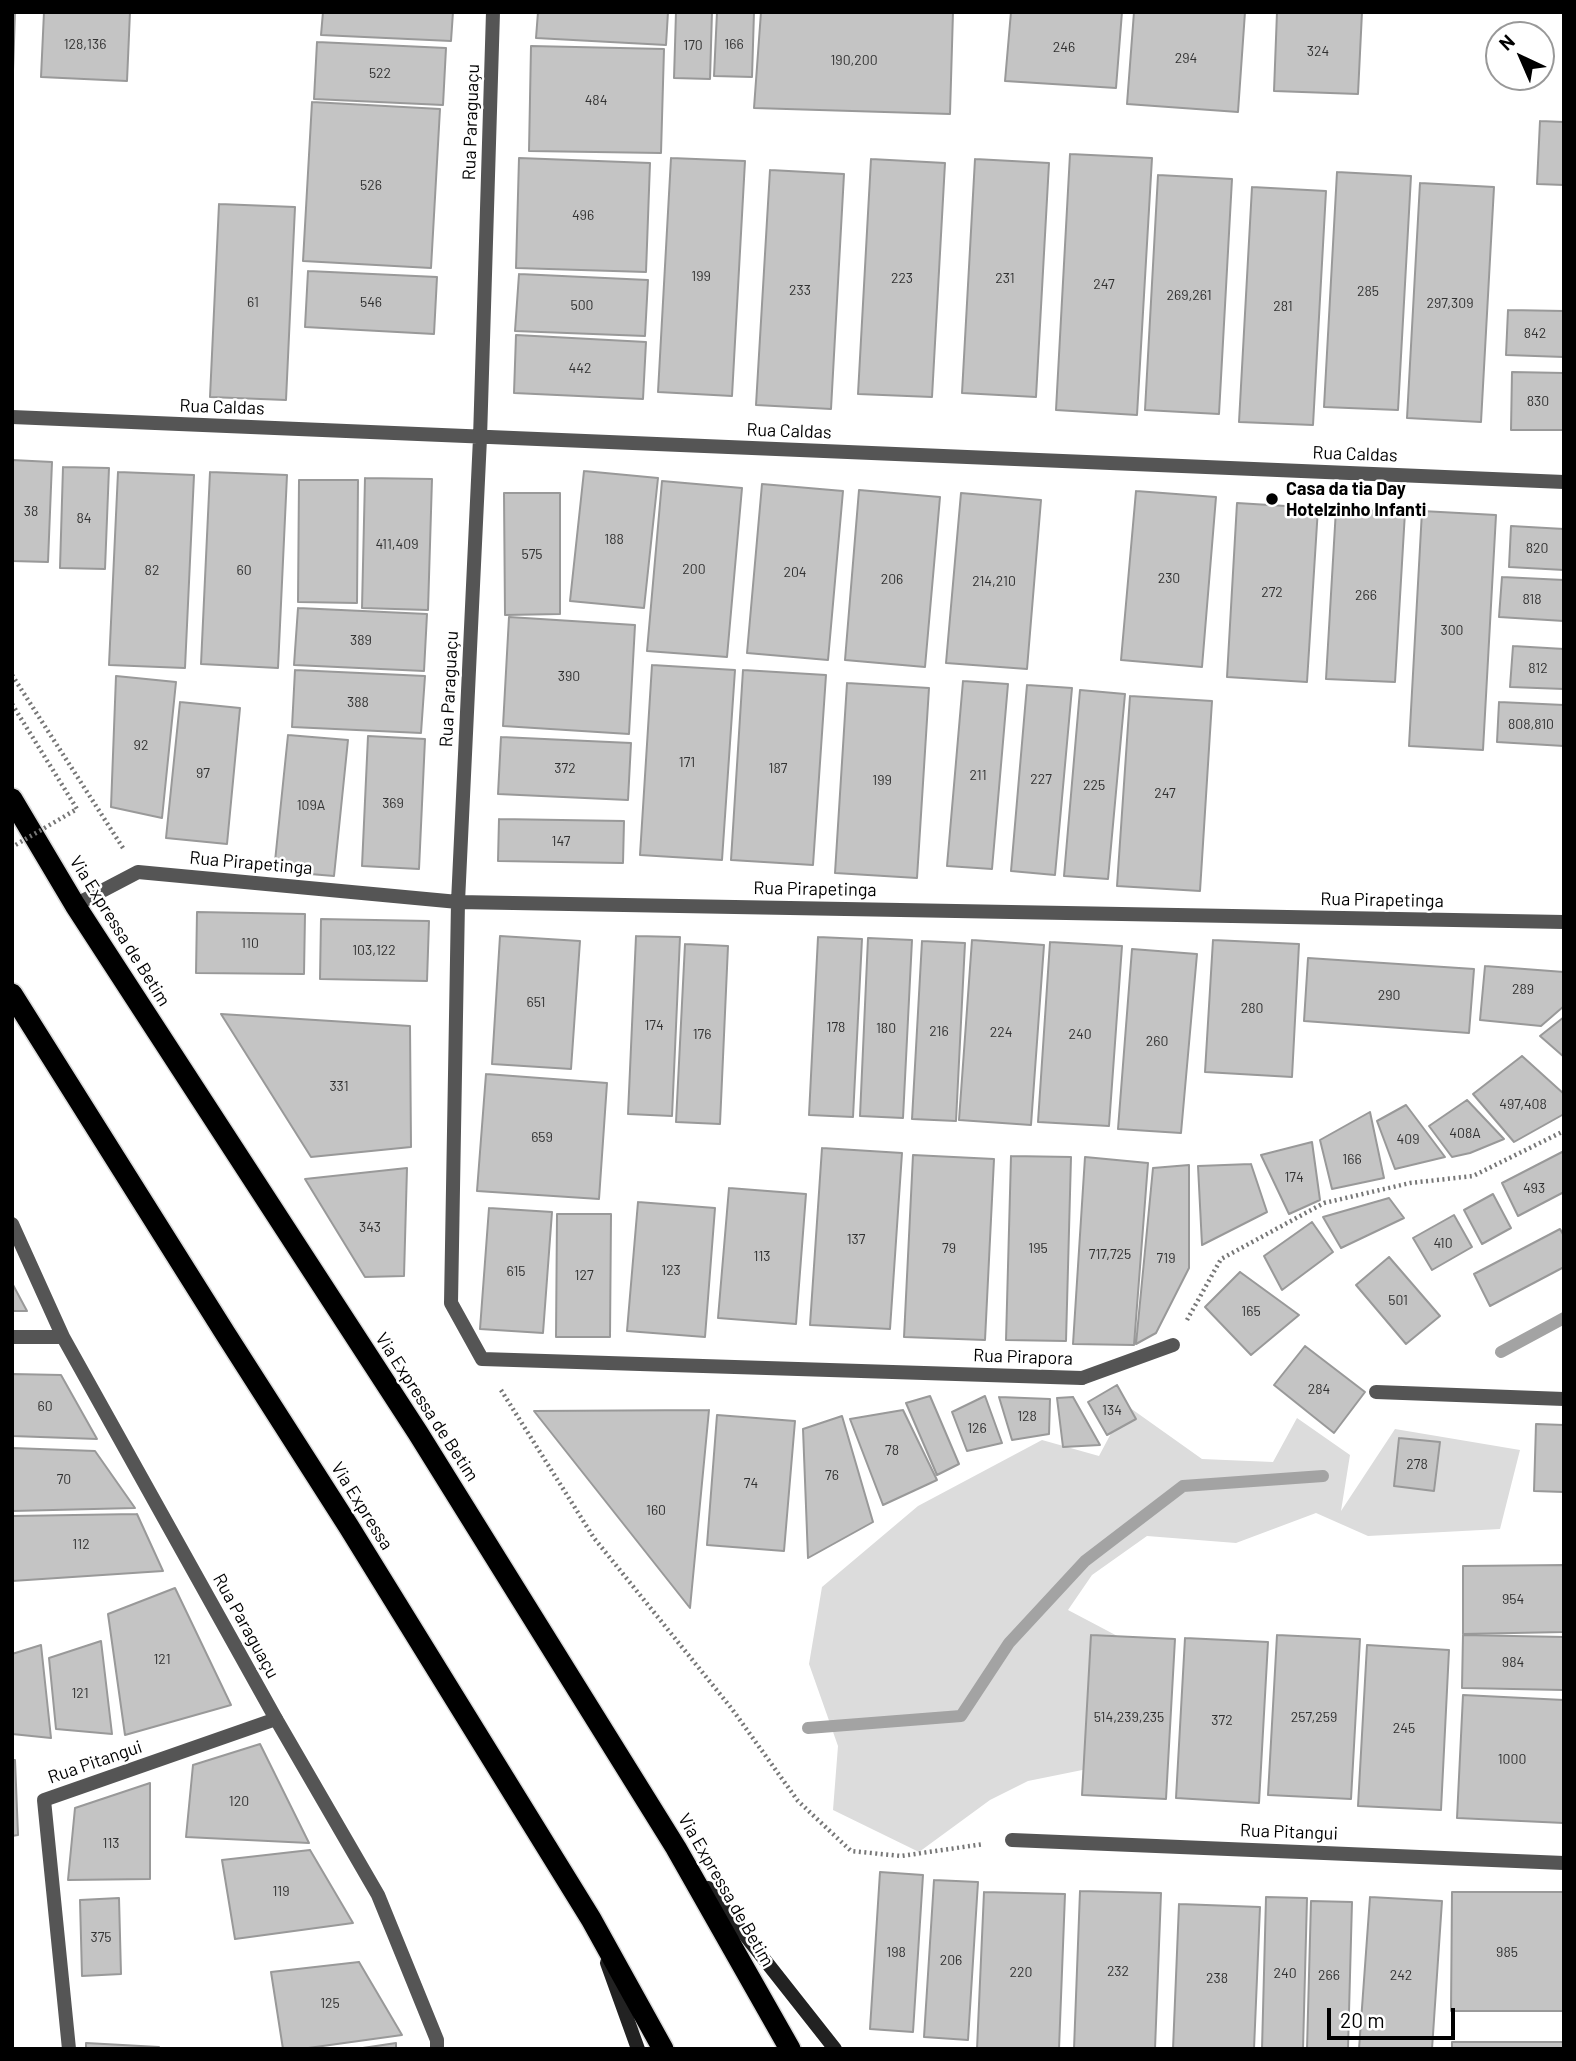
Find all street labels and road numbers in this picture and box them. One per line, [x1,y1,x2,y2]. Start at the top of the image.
street label: Rua Paraguaçu [458,63,484,181]
street label: Rua Caldas [179,395,265,419]
street label: Rua Caldas [746,419,832,443]
street label: Rua Caldas [1312,442,1398,466]
street label: Rua Paraguaçu [435,630,463,748]
street label: Rua Pirapetinga [189,847,313,879]
street label: Via Expressa de Betim [65,852,175,1010]
street label: Rua Pirapetinga [753,877,877,901]
street label: Rua Pirapetinga [1320,888,1444,912]
street label: Via Expressa de Betim [371,1329,483,1485]
street label: Rua Pirapora [973,1344,1073,1370]
street label: Via Expressa [326,1458,398,1554]
street label: Rua Paraguaçu [208,1570,284,1682]
street label: Rua Pitangui [45,1736,145,1788]
street label: Via Expressa de Betim [673,1810,779,1970]
street label: Rua Pitangui [1240,1819,1338,1845]

